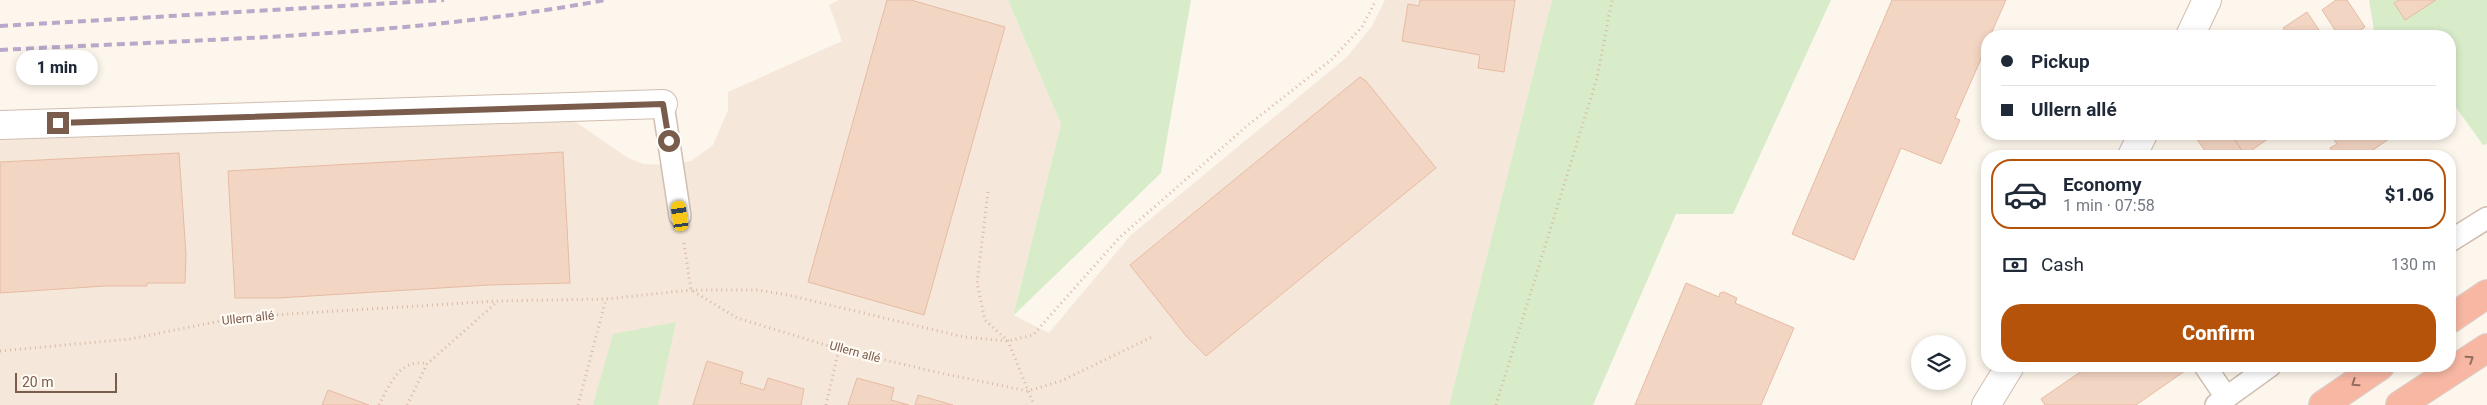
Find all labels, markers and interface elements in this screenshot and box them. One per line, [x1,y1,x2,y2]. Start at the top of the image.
text: Pickup [2031,50,2090,73]
callout: 1 min [17,51,99,86]
text: 1 min [37,58,77,77]
text: Ullern allé [2031,98,2117,121]
route end [47,112,69,134]
route start [658,130,680,152]
icon: car [2003,172,2048,217]
text: Economy [2063,173,2142,196]
text: $1.06 [2385,183,2434,206]
text: 1 min · 07:58 [2063,196,2155,215]
car [670,200,689,232]
icon: cash [2001,251,2029,279]
text: Cash [2041,253,2084,276]
text: 130 m [2391,255,2436,274]
button: Confirm [2001,304,2436,362]
street label: Ullern allé [221,308,275,328]
map controls [1911,335,1966,390]
button: layers [1911,335,1966,390]
street label: Ullern allé [828,338,882,366]
one-way arrow [2464,355,2473,365]
scale bar [15,370,118,393]
text: 20 m [22,374,54,390]
one-way arrow [2351,377,2361,386]

